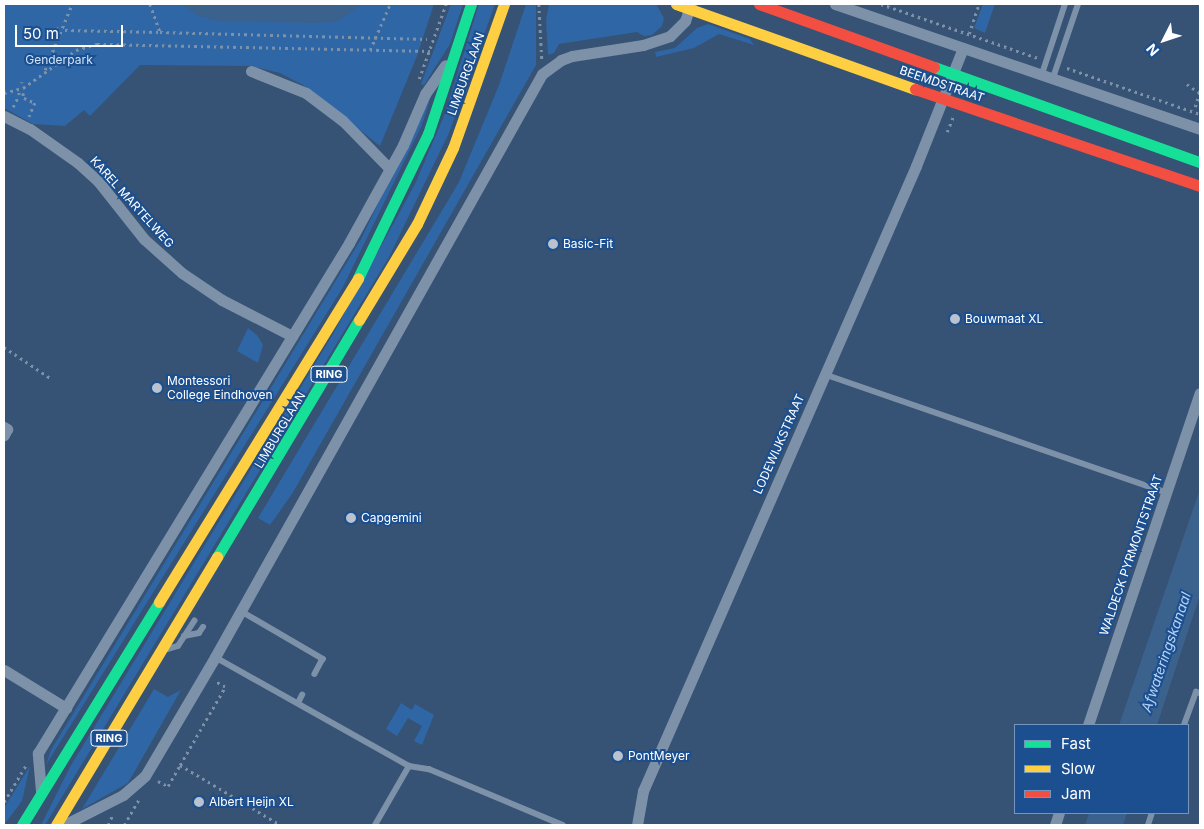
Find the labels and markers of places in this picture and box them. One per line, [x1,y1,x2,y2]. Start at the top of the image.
place label: Basic-Fit [563,237,613,251]
marker: Basic-Fit [547,238,559,250]
place label: Bouwmaat XL [965,312,1043,326]
marker: Bouwmaat XL [949,313,961,325]
place label: Montessori College Eindhoven [167,374,273,402]
marker: Montessori College Eindhoven [151,382,163,394]
place label: Capgemini [361,511,422,525]
marker: Capgemini [345,512,357,524]
place label: PontMeyer [628,749,689,763]
marker: PontMeyer [612,750,624,762]
place label: Albert Heijn XL [209,795,294,809]
marker: Albert Heijn XL [193,796,205,808]

